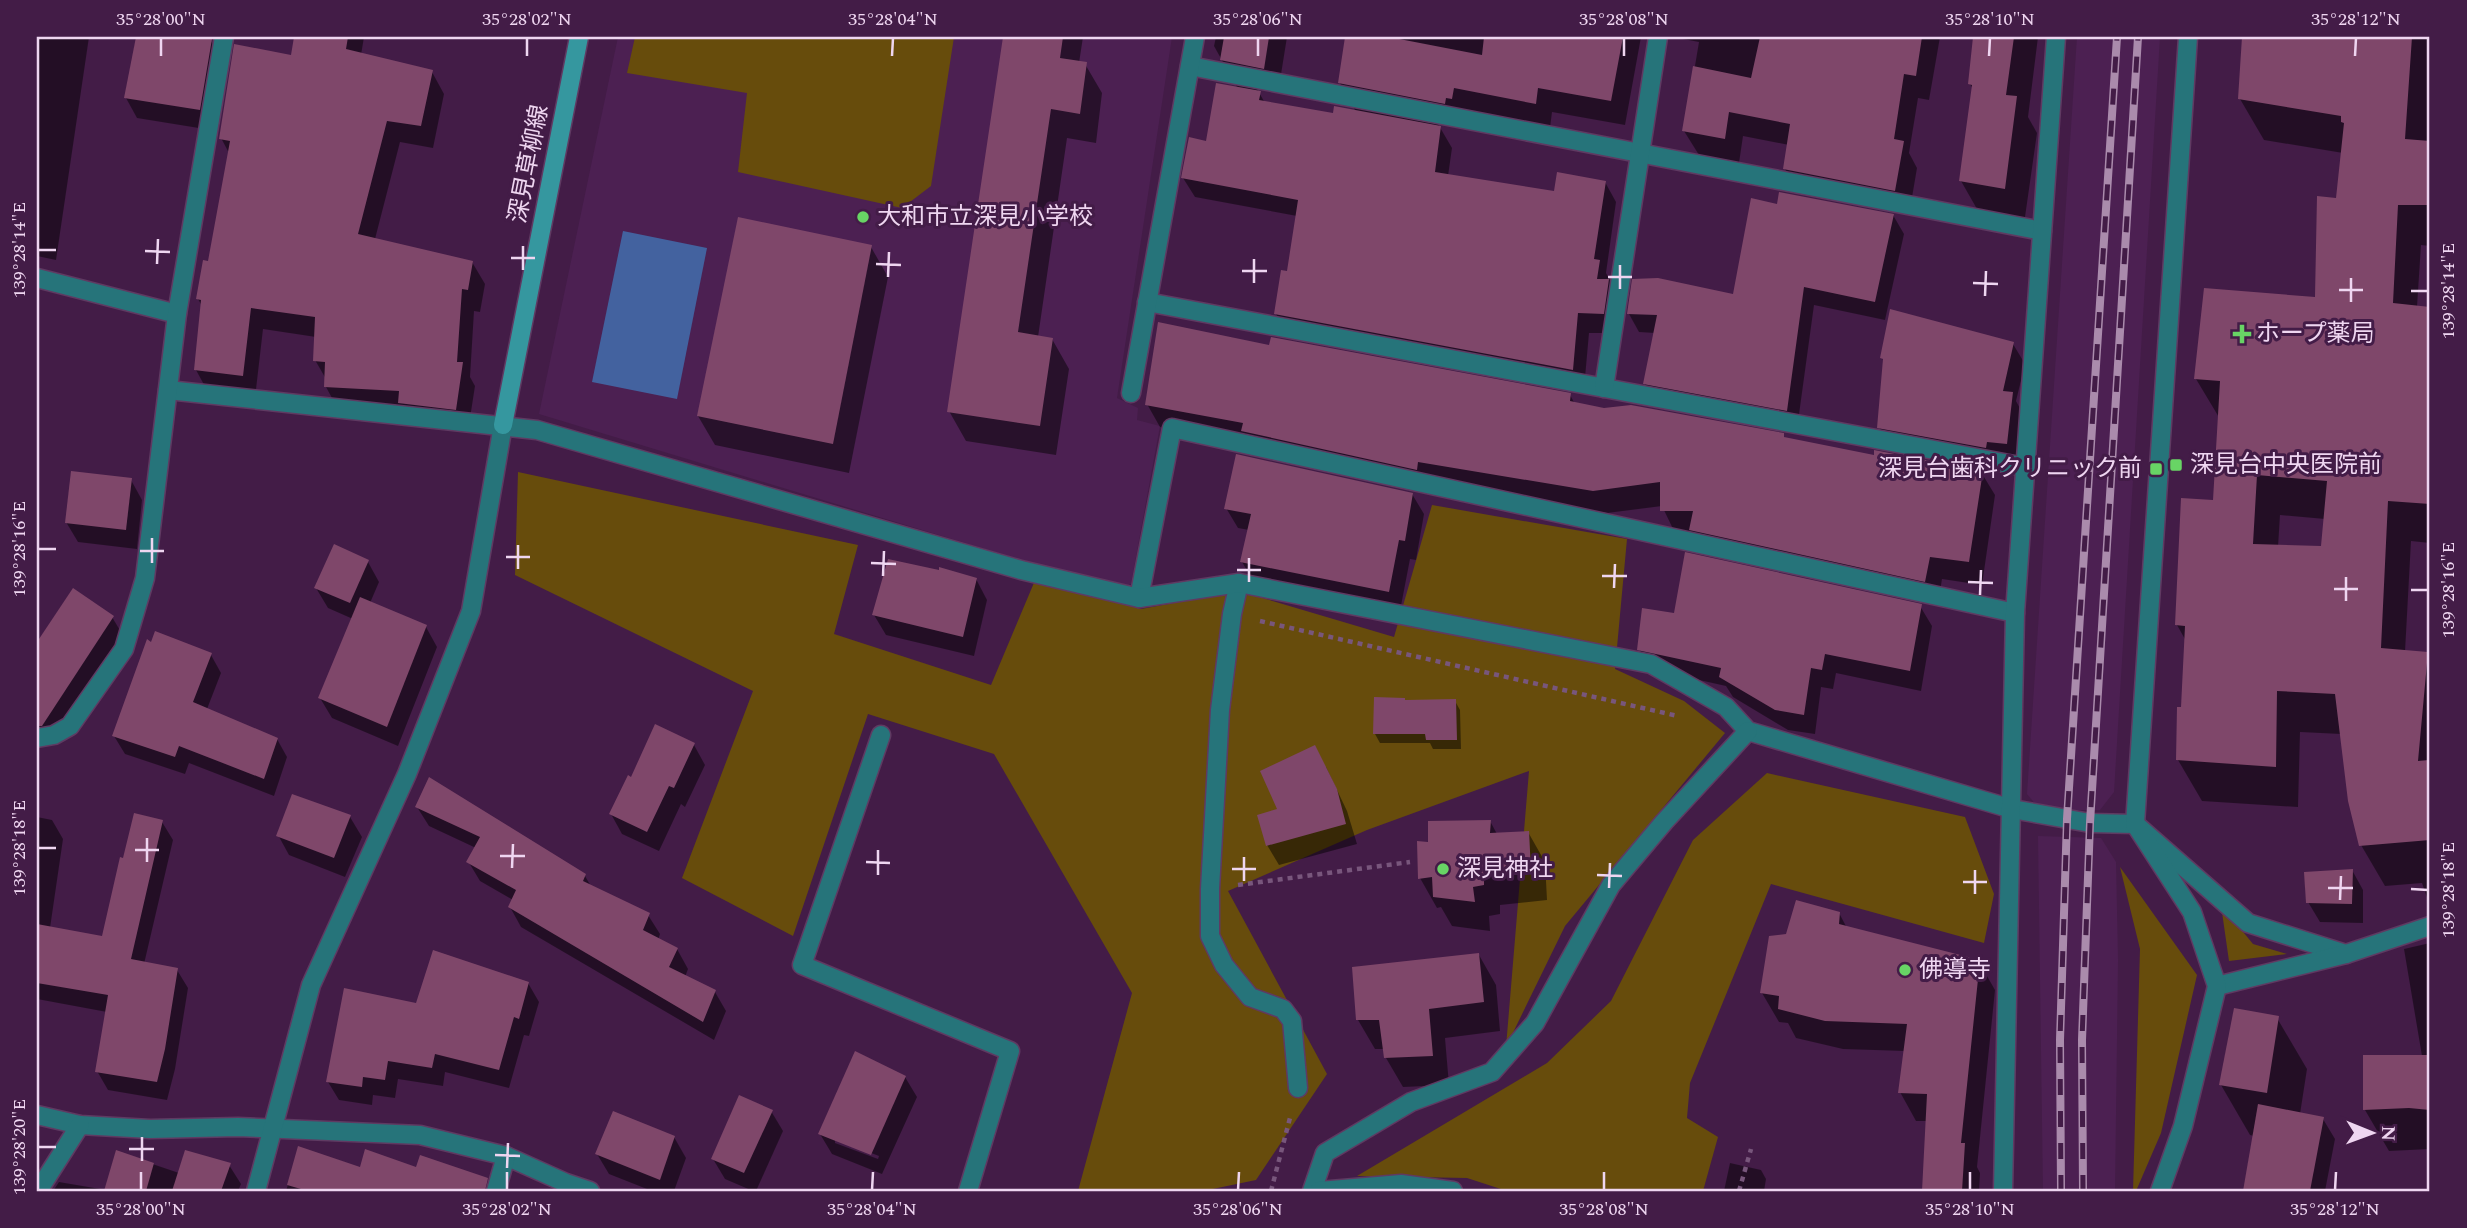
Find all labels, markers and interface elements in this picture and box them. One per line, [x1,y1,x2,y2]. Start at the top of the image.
text: 35°28'00"N [116,6,206,33]
text: 35°28'02"N [482,6,572,33]
text: 35°28'04"N [848,6,938,33]
text: 35°28'06"N [1213,6,1303,33]
text: 35°28'08"N [1579,6,1669,33]
text: 35°28'10"N [1945,6,2035,33]
text: 35°28'12"N [2311,6,2401,33]
street label: 深見草柳線 [500,102,558,226]
place label: 大和市立深見小学校 [877,199,1093,235]
text: 139°28'14"E [6,202,33,298]
marker: 大和市立深見小学校 [855,209,871,225]
text: 139°28'14"E [2435,243,2462,339]
place label: ホープ薬局 [2256,316,2375,352]
marker: ホープ薬局 [2234,326,2250,342]
place label: 深見台中央医院前 [2190,447,2382,483]
place label: 深見台歯科クリニック前 [1878,451,2142,487]
marker: 深見台中央医院前 [2168,457,2184,473]
marker: 深見台歯科クリニック前 [2148,461,2164,477]
text: 139°28'16"E [6,501,33,597]
text: 139°28'16"E [2435,542,2462,638]
text: 139°28'18"E [6,800,33,896]
text: 139°28'18"E [2435,842,2462,938]
place label: 深見神社 [1457,851,1553,887]
marker: 深見神社 [1435,861,1451,877]
place label: 佛導寺 [1919,952,1991,988]
marker: 佛導寺 [1897,962,1913,978]
north arrow [2338,1098,2408,1168]
text: 139°28'20"E [6,1099,33,1195]
text: N [2373,1125,2402,1141]
text: 35°28'00"N [96,1196,186,1223]
text: 35°28'02"N [462,1196,552,1223]
text: 35°28'04"N [827,1196,917,1223]
text: 35°28'06"N [1193,1196,1283,1223]
text: 35°28'08"N [1559,1196,1649,1223]
text: 35°28'10"N [1925,1196,2015,1223]
text: 35°28'12"N [2290,1196,2380,1223]

